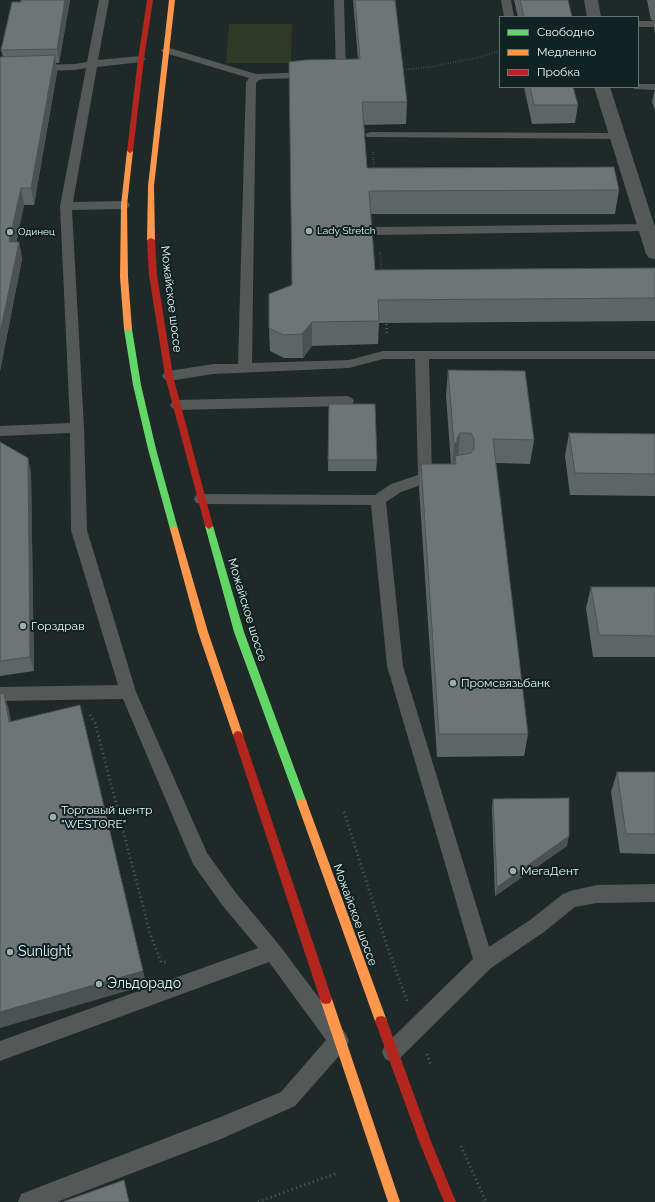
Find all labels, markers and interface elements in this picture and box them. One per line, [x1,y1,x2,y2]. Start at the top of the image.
legend [499,16,639,88]
text: Свободно [537,25,594,39]
text: Медленно [537,45,596,59]
text: Пробка [537,65,580,79]
place label: Lady Stretch [317,225,376,237]
place label: Одинец [18,226,55,238]
marker: Lady Stretch [304,226,314,236]
marker: Одинец [5,227,15,237]
street label: Можайское шоссе [157,245,185,353]
street label: Можайское шоссе [224,557,270,663]
place label: Горздрав [31,619,85,633]
marker: Горздрав [18,621,28,631]
place label: Промсвязьбанк [461,676,550,690]
marker: Промсвязьбанк [448,678,458,688]
place label: Торговый центр "WESTORE" [61,803,152,831]
marker: Торговый центр "WESTORE" [48,812,58,822]
street label: Можайское шоссе [330,862,380,968]
place label: МегаДент [521,864,579,878]
marker: МегаДент [508,866,518,876]
place label: Sunlight [18,944,71,960]
marker: Sunlight [5,947,15,957]
place label: Эльдорадо [107,976,181,992]
marker: Эльдорадо [94,979,104,989]

